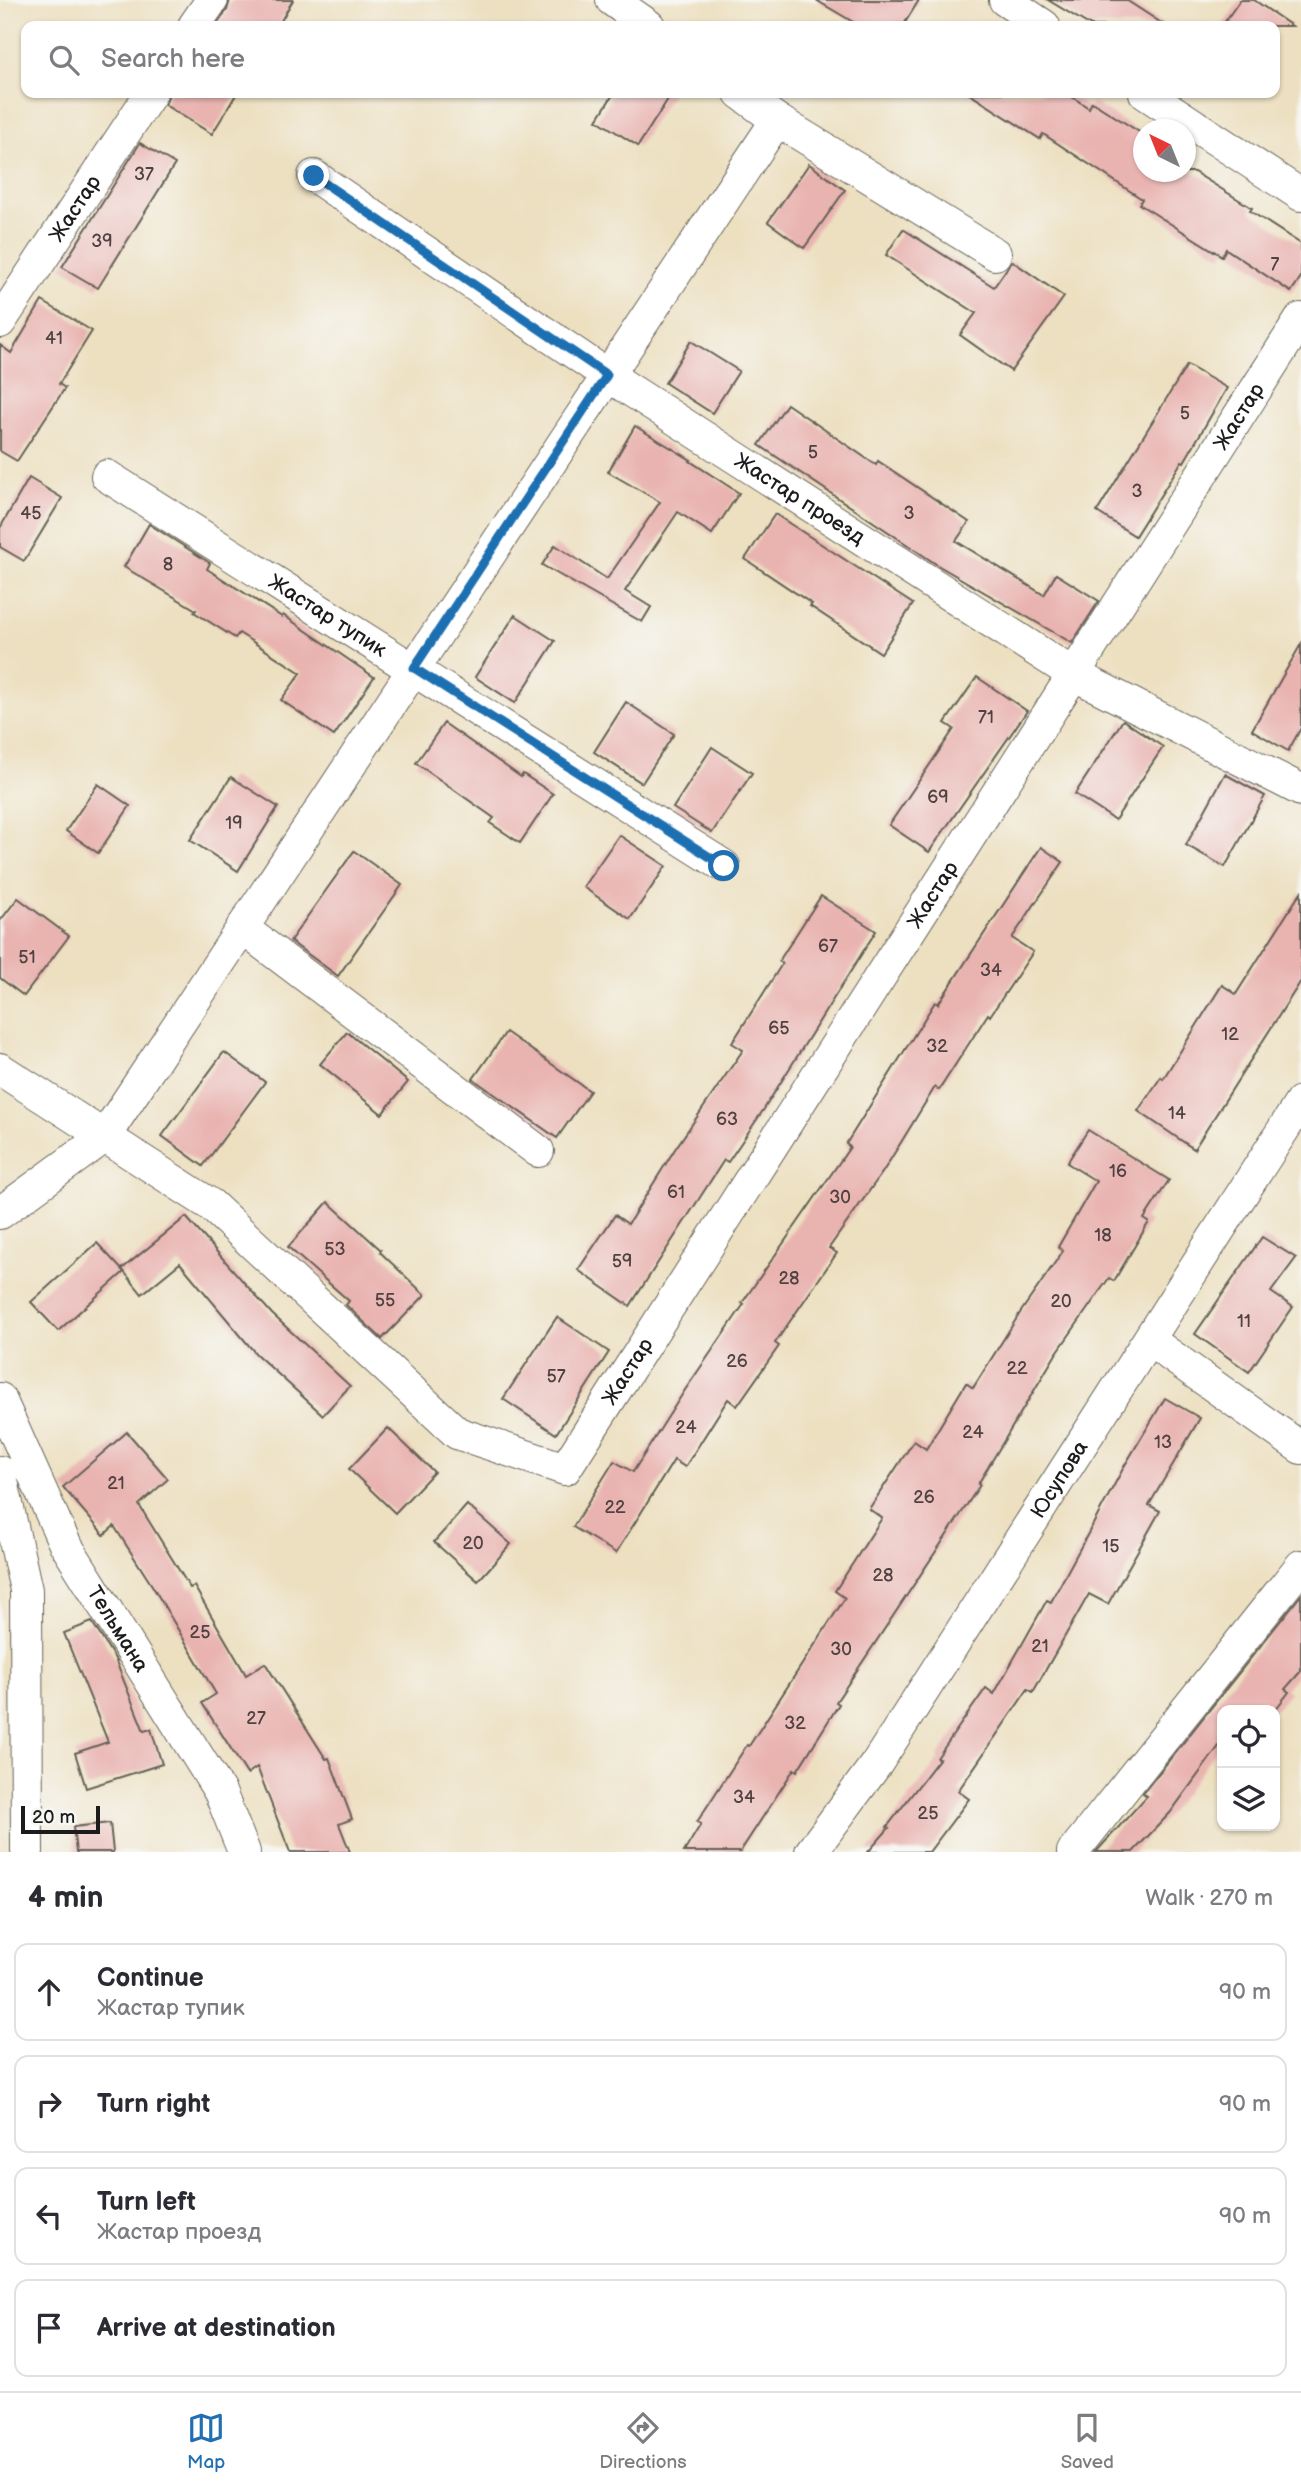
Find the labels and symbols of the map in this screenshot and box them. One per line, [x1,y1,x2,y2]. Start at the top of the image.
north arrow [1133,119,1196,182]
route end [298,160,329,191]
house number: 37 [134,164,154,185]
street label: Жастар [44,171,106,247]
house number: 39 [91,231,113,252]
house number: 7 [1271,254,1280,275]
house number: 41 [45,328,63,349]
street label: Жастар [1208,378,1270,455]
house number: 5 [1180,403,1190,424]
house number: 5 [808,442,818,463]
street label: Жастар проезд [729,448,869,550]
house number: 3 [1131,481,1143,502]
house number: 45 [20,503,42,524]
house number: 3 [903,503,915,524]
house number: 8 [163,554,173,575]
street label: Жастар тупик [264,569,391,663]
house number: 71 [978,707,994,728]
house number: 69 [927,787,949,808]
house number: 19 [225,813,243,834]
route start [708,850,739,881]
street label: Жастар [902,857,964,933]
house number: 67 [818,936,838,957]
house number: 51 [18,947,36,968]
house number: 34 [980,960,1002,981]
house number: 65 [768,1018,790,1039]
house number: 12 [1221,1024,1239,1045]
house number: 32 [926,1036,948,1057]
house number: 14 [1168,1103,1186,1124]
house number: 63 [716,1109,738,1130]
house number: 16 [1109,1161,1127,1182]
house number: 61 [667,1182,685,1203]
house number: 30 [829,1187,851,1208]
house number: 18 [1094,1225,1112,1246]
house number: 53 [324,1239,346,1260]
house number: 59 [612,1251,632,1272]
house number: 28 [778,1268,800,1289]
house number: 55 [375,1290,395,1311]
house number: 20 [1050,1291,1072,1312]
house number: 11 [1237,1311,1251,1332]
street label: Жастар [597,1333,659,1410]
house number: 26 [726,1351,748,1372]
house number: 22 [1006,1358,1028,1379]
house number: 57 [546,1366,566,1387]
house number: 24 [675,1417,697,1438]
house number: 24 [962,1422,984,1443]
house number: 13 [1154,1432,1172,1453]
street label: Юсупова [1025,1436,1094,1523]
house number: 21 [107,1473,125,1494]
house number: 26 [913,1487,935,1508]
house number: 22 [604,1497,626,1518]
house number: 20 [462,1533,484,1554]
house number: 15 [1102,1536,1120,1557]
house number: 28 [872,1565,894,1586]
street label: Тельмана [82,1581,154,1677]
house number: 25 [190,1622,210,1643]
house number: 21 [1031,1636,1049,1657]
house number: 30 [830,1639,852,1660]
house number: 27 [246,1708,266,1729]
house number: 32 [784,1713,806,1734]
house number: 34 [733,1787,755,1808]
scale bar [21,1803,100,1835]
house number: 25 [918,1803,938,1824]

